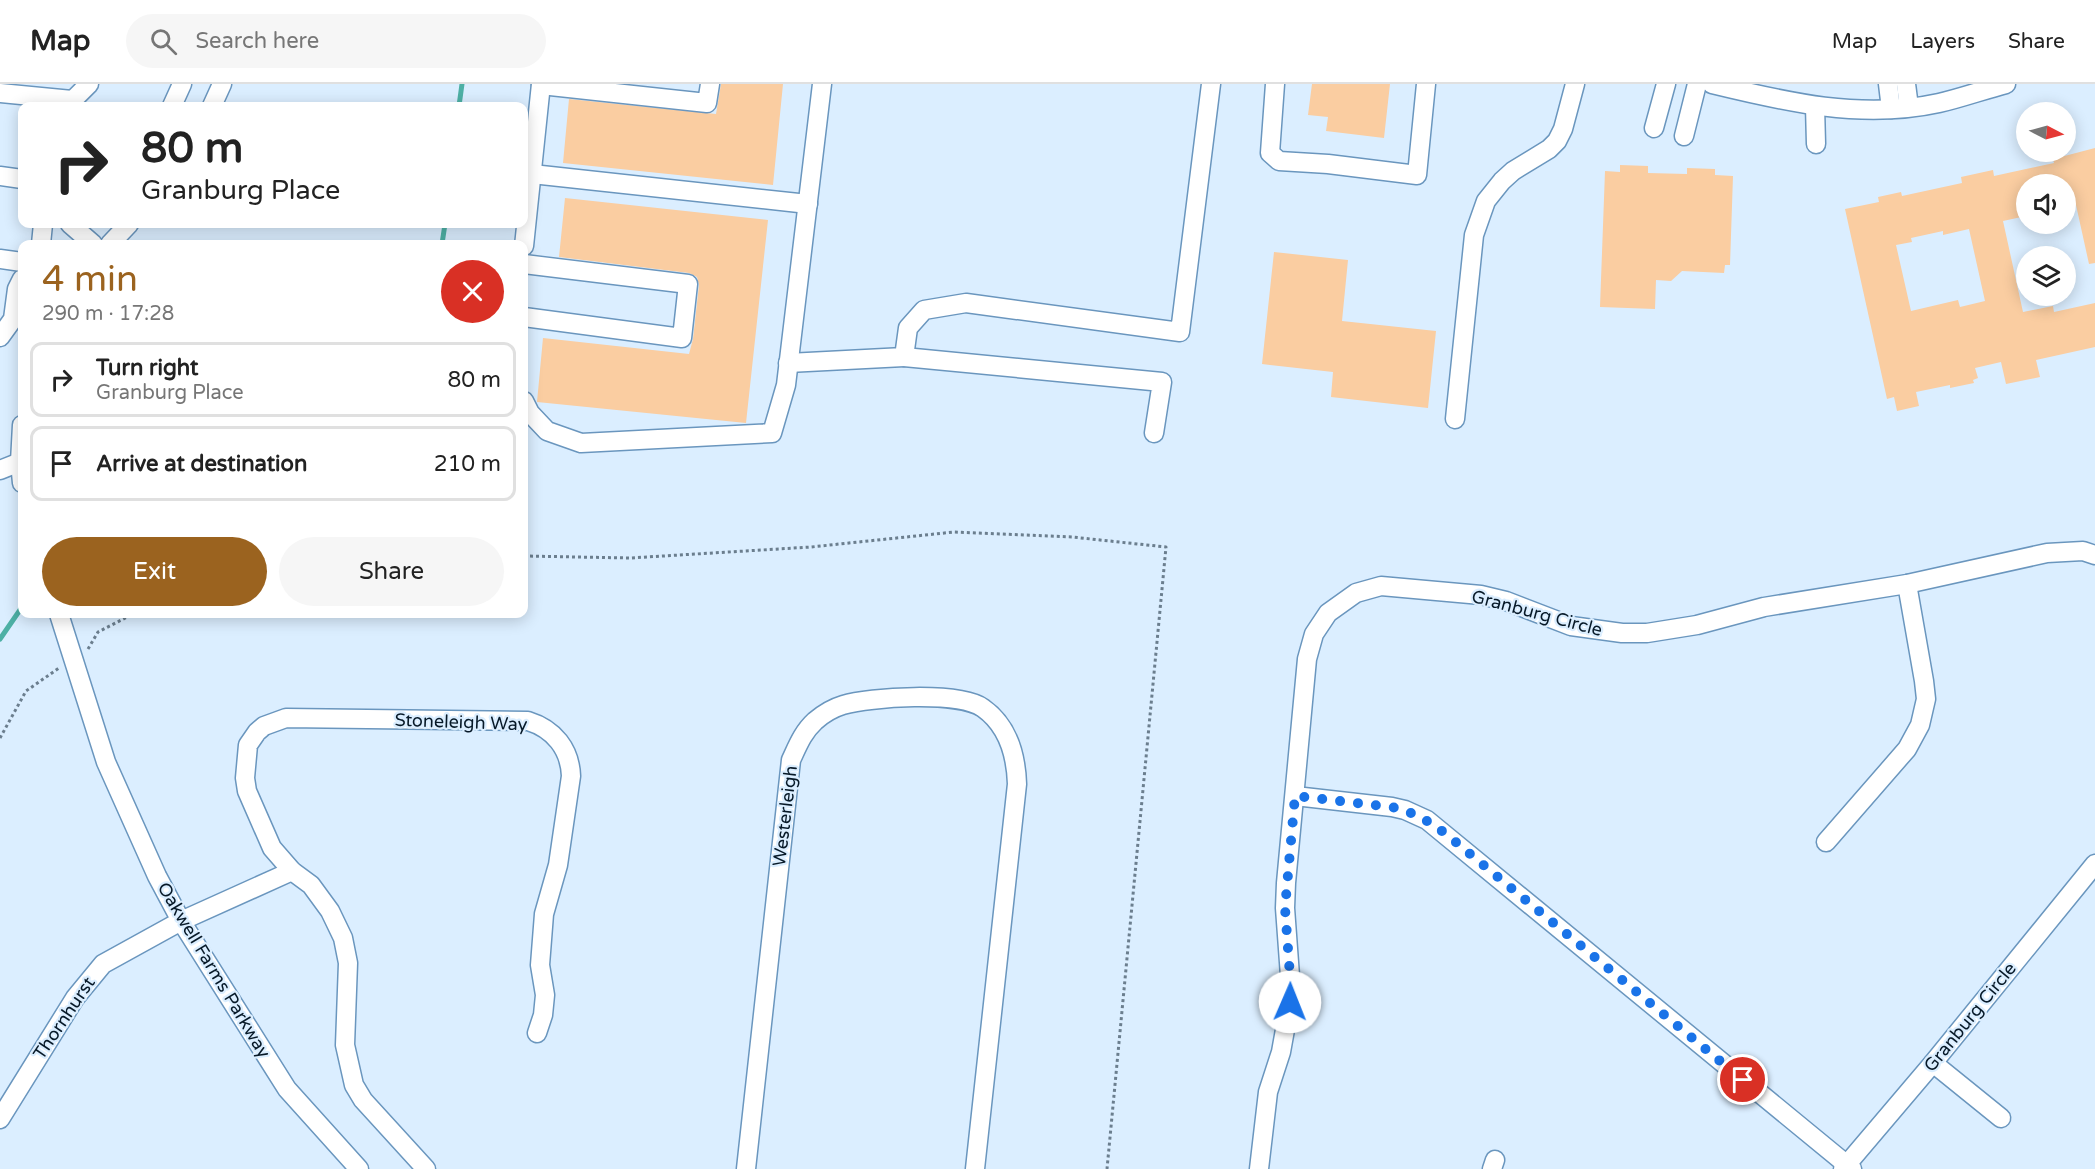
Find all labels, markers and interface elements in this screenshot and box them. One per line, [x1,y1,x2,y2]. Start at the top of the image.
search box [126,14,546,68]
text: Map [30,24,90,58]
icon: search [147,25,180,58]
text: Search here [195,28,319,54]
text: Map [1832,29,1877,54]
text: Layers [1910,29,1975,54]
text: Share [2008,29,2065,54]
north arrow [2016,102,2076,162]
map controls [2016,102,2076,306]
text: 80 m [141,123,243,174]
icon: right [42,126,120,204]
text: Granburg Place [141,174,340,207]
button: sound [2016,174,2076,234]
button: layers [2016,246,2076,306]
text: 4 min [42,258,138,301]
button: close [441,260,504,323]
text: 290 m · 17:28 [42,302,174,326]
text: Turn right [96,355,198,381]
icon: right [45,363,78,396]
text: 80 m [447,367,501,393]
text: Granburg Place [96,381,244,405]
icon: arrive [45,447,78,480]
text: Arrive at destination [96,451,307,477]
text: 210 m [434,451,501,477]
button: Exit [42,537,267,606]
button: Share [279,537,504,606]
street label: Granburg Circle [1469,585,1605,641]
street label: Stoneleigh Way [394,709,528,735]
street label: Westerleigh [768,764,802,868]
street label: Oakwell Farms Parkway [153,878,275,1062]
street label: Granburg Circle [1919,958,2021,1076]
position arrow [1258,970,1322,1034]
street label: Thornhurst [28,972,100,1063]
pin [1717,1054,1768,1105]
icon: arrive [1726,1063,1759,1096]

